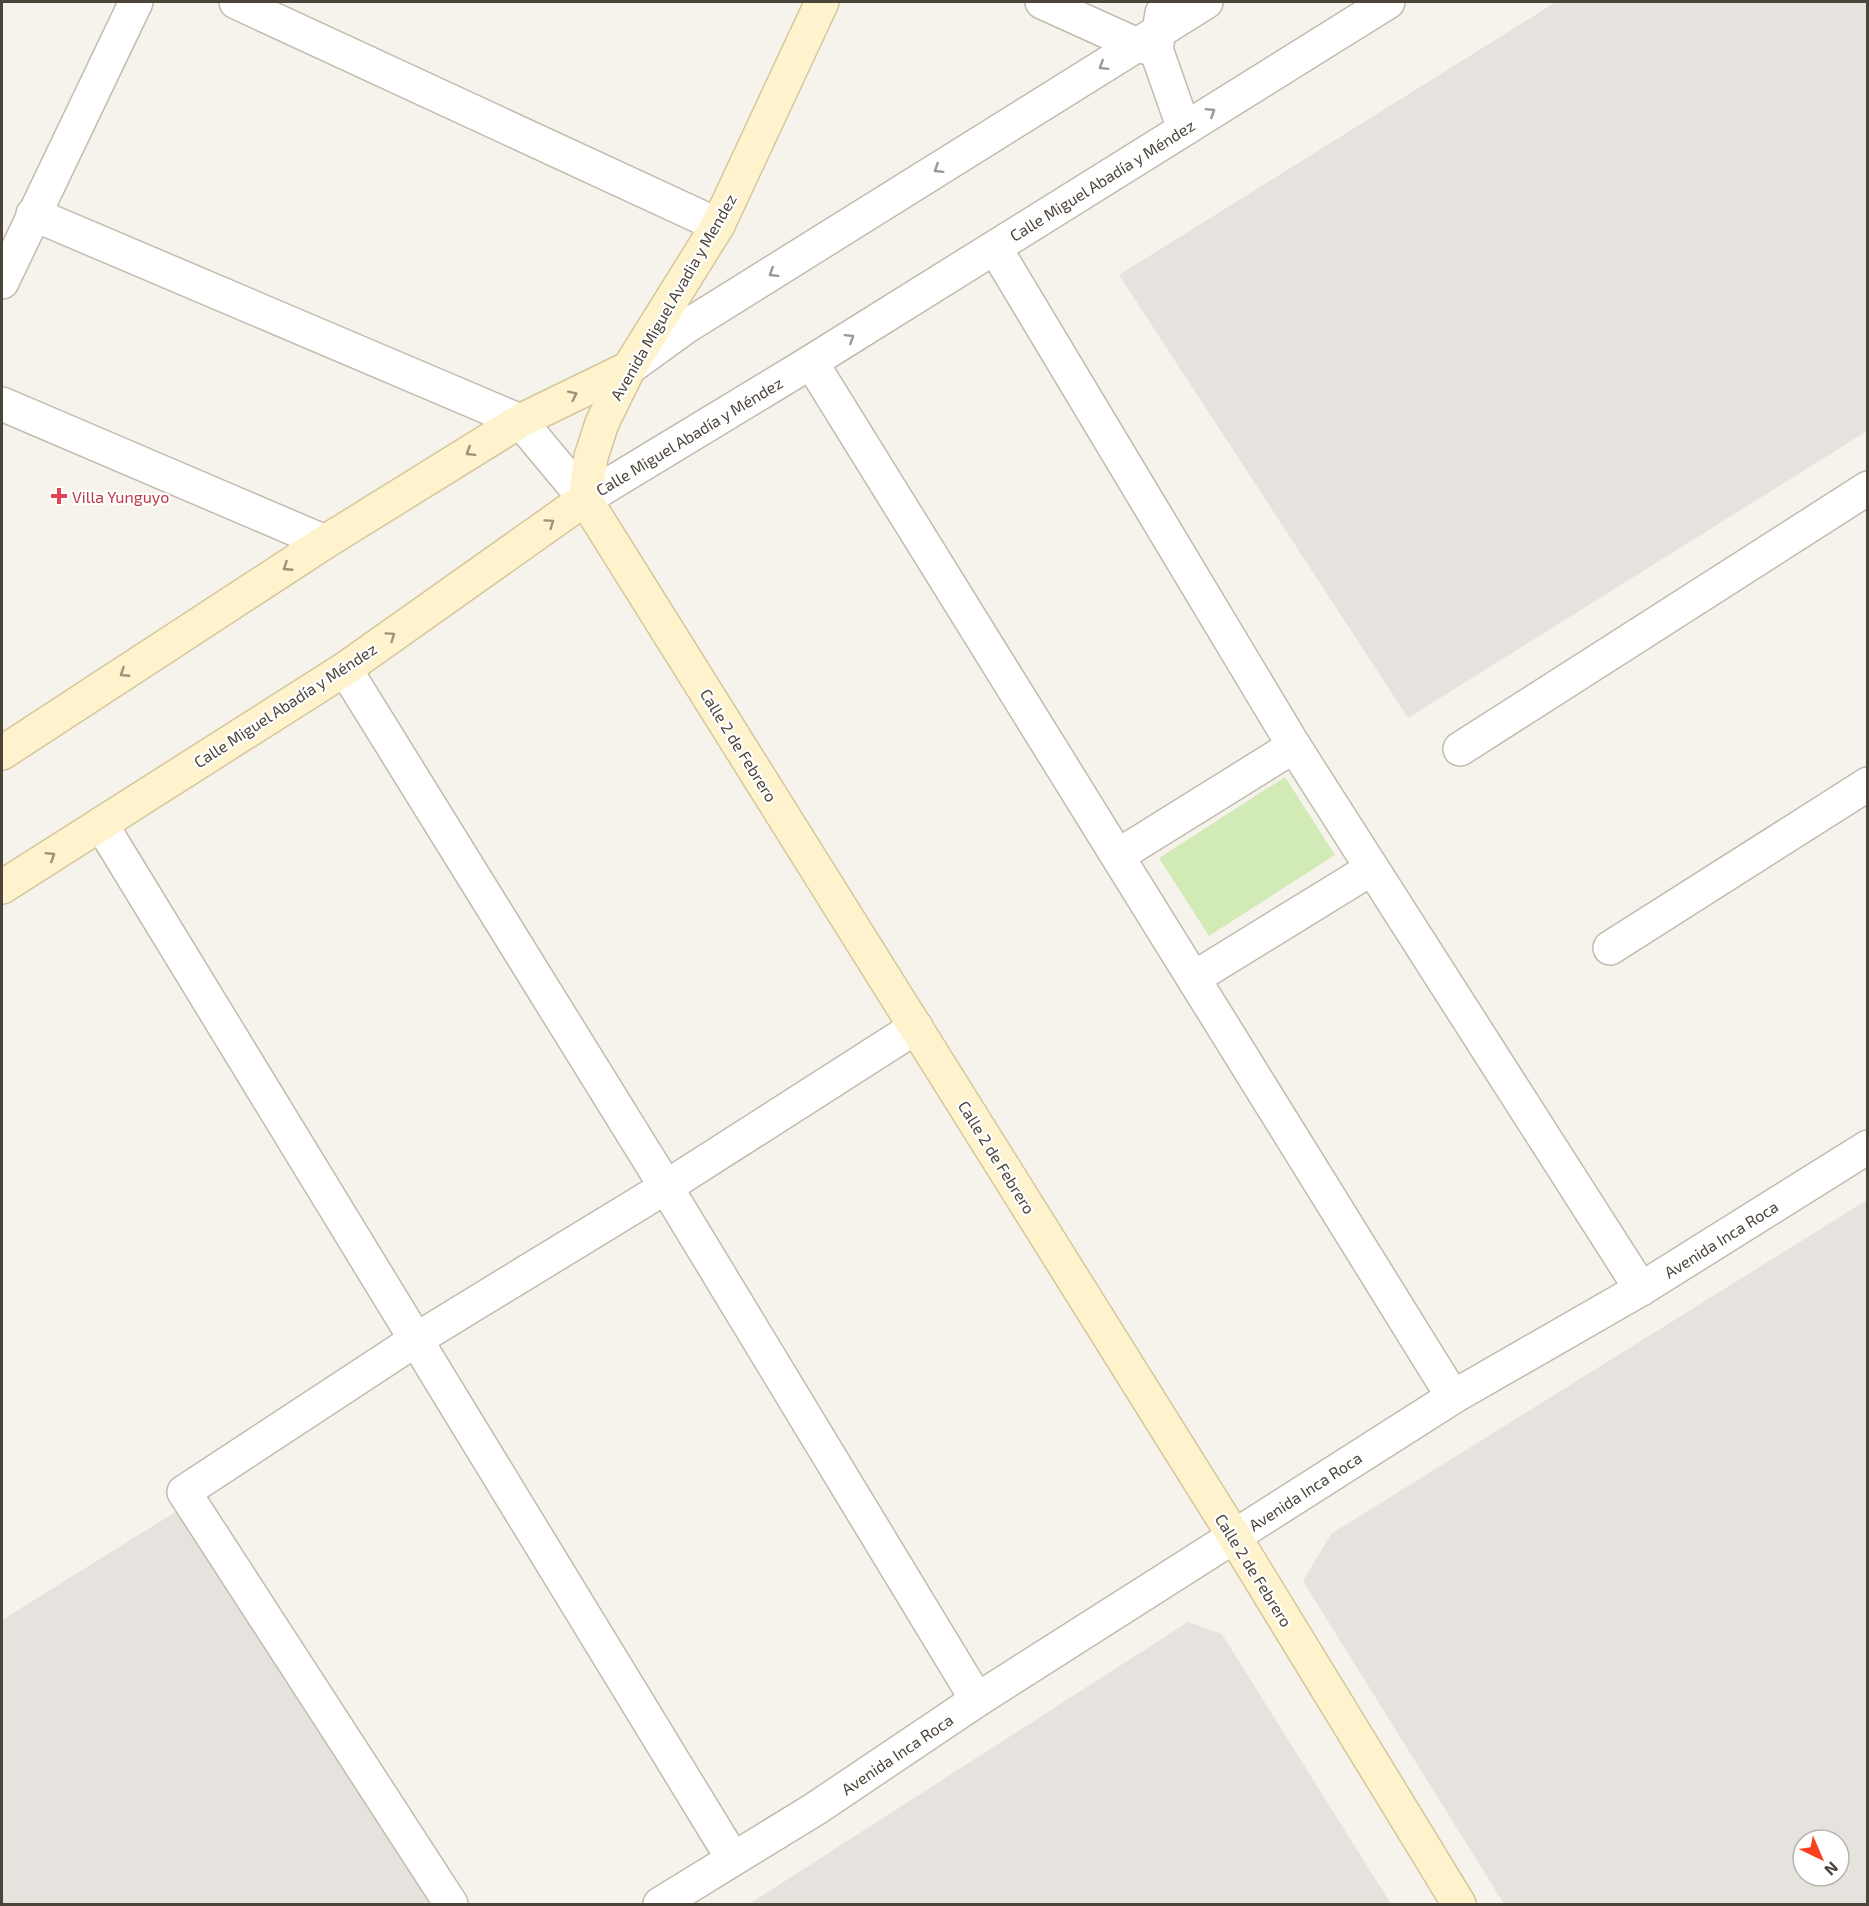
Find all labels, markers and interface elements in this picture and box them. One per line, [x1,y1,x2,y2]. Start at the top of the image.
one-way arrow [1099,59,1110,70]
one-way arrow [1205,107,1215,119]
street label: Calle Miguel Abadía y Méndez [1006,115,1198,245]
one-way arrow [934,162,944,174]
street label: Avenida Miguel Avadia y Mendez [606,190,740,404]
one-way arrow [768,265,779,276]
one-way arrow [844,333,854,345]
street label: Calle Miguel Abadía y Méndez [592,373,786,499]
one-way arrow [566,391,577,402]
one-way arrow [466,444,476,456]
marker: Villa Yunguyo [50,487,68,505]
place label: Villa Yunguyo [72,487,169,506]
one-way arrow [544,519,555,530]
one-way arrow [283,559,294,570]
one-way arrow [384,632,395,643]
street label: Calle Miguel Abadía y Méndez [190,639,380,771]
one-way arrow [120,665,130,677]
street label: Calle 2 de Febrero [697,685,781,805]
one-way arrow [45,851,55,863]
street label: Calle 2 de Febrero [955,1097,1039,1217]
street label: Avenida Inca Roca [1661,1196,1781,1282]
street label: Avenida Inca Roca [1245,1447,1365,1535]
street label: Calle 2 de Febrero [1212,1510,1296,1630]
street label: Avenida Inca Roca [838,1710,956,1798]
north arrow [1791,1828,1851,1888]
text: N [1821,1858,1843,1880]

